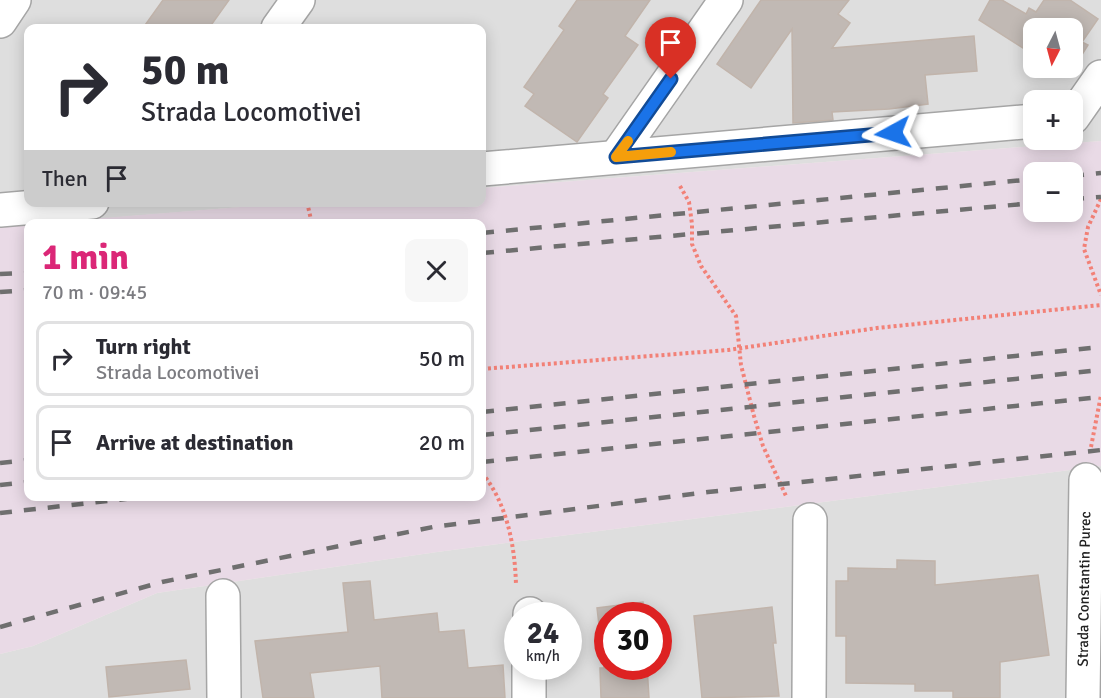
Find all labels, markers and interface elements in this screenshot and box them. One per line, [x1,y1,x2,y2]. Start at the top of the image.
pin [645,17,696,79]
north arrow [1023,18,1083,78]
map controls [1023,18,1083,222]
icon: arrive [654,26,687,59]
text: 50 m [141,45,230,96]
icon: right [42,48,120,126]
button: + [1023,90,1083,150]
text: Strada Locomotivei [141,96,362,129]
position arrow [861,101,925,165]
icon: arrive [100,162,133,195]
button: − [1023,162,1083,222]
text: Then [42,165,88,192]
text: 1 min [42,235,129,280]
button: close [405,239,468,302]
text: 70 m · 09:45 [42,280,147,305]
text: Turn right [96,333,191,360]
icon: right [45,342,78,375]
text: 50 m [419,345,465,372]
text: Strada Locomotivei [96,360,259,385]
icon: arrive [45,426,78,459]
text: Arrive at destination [96,429,293,456]
text: 20 m [419,429,465,456]
street label: Strada Constantin Purec [1074,511,1094,667]
speed limit sign: 30 [594,602,672,680]
text: 24 [527,615,559,652]
text: km/h [526,647,560,665]

